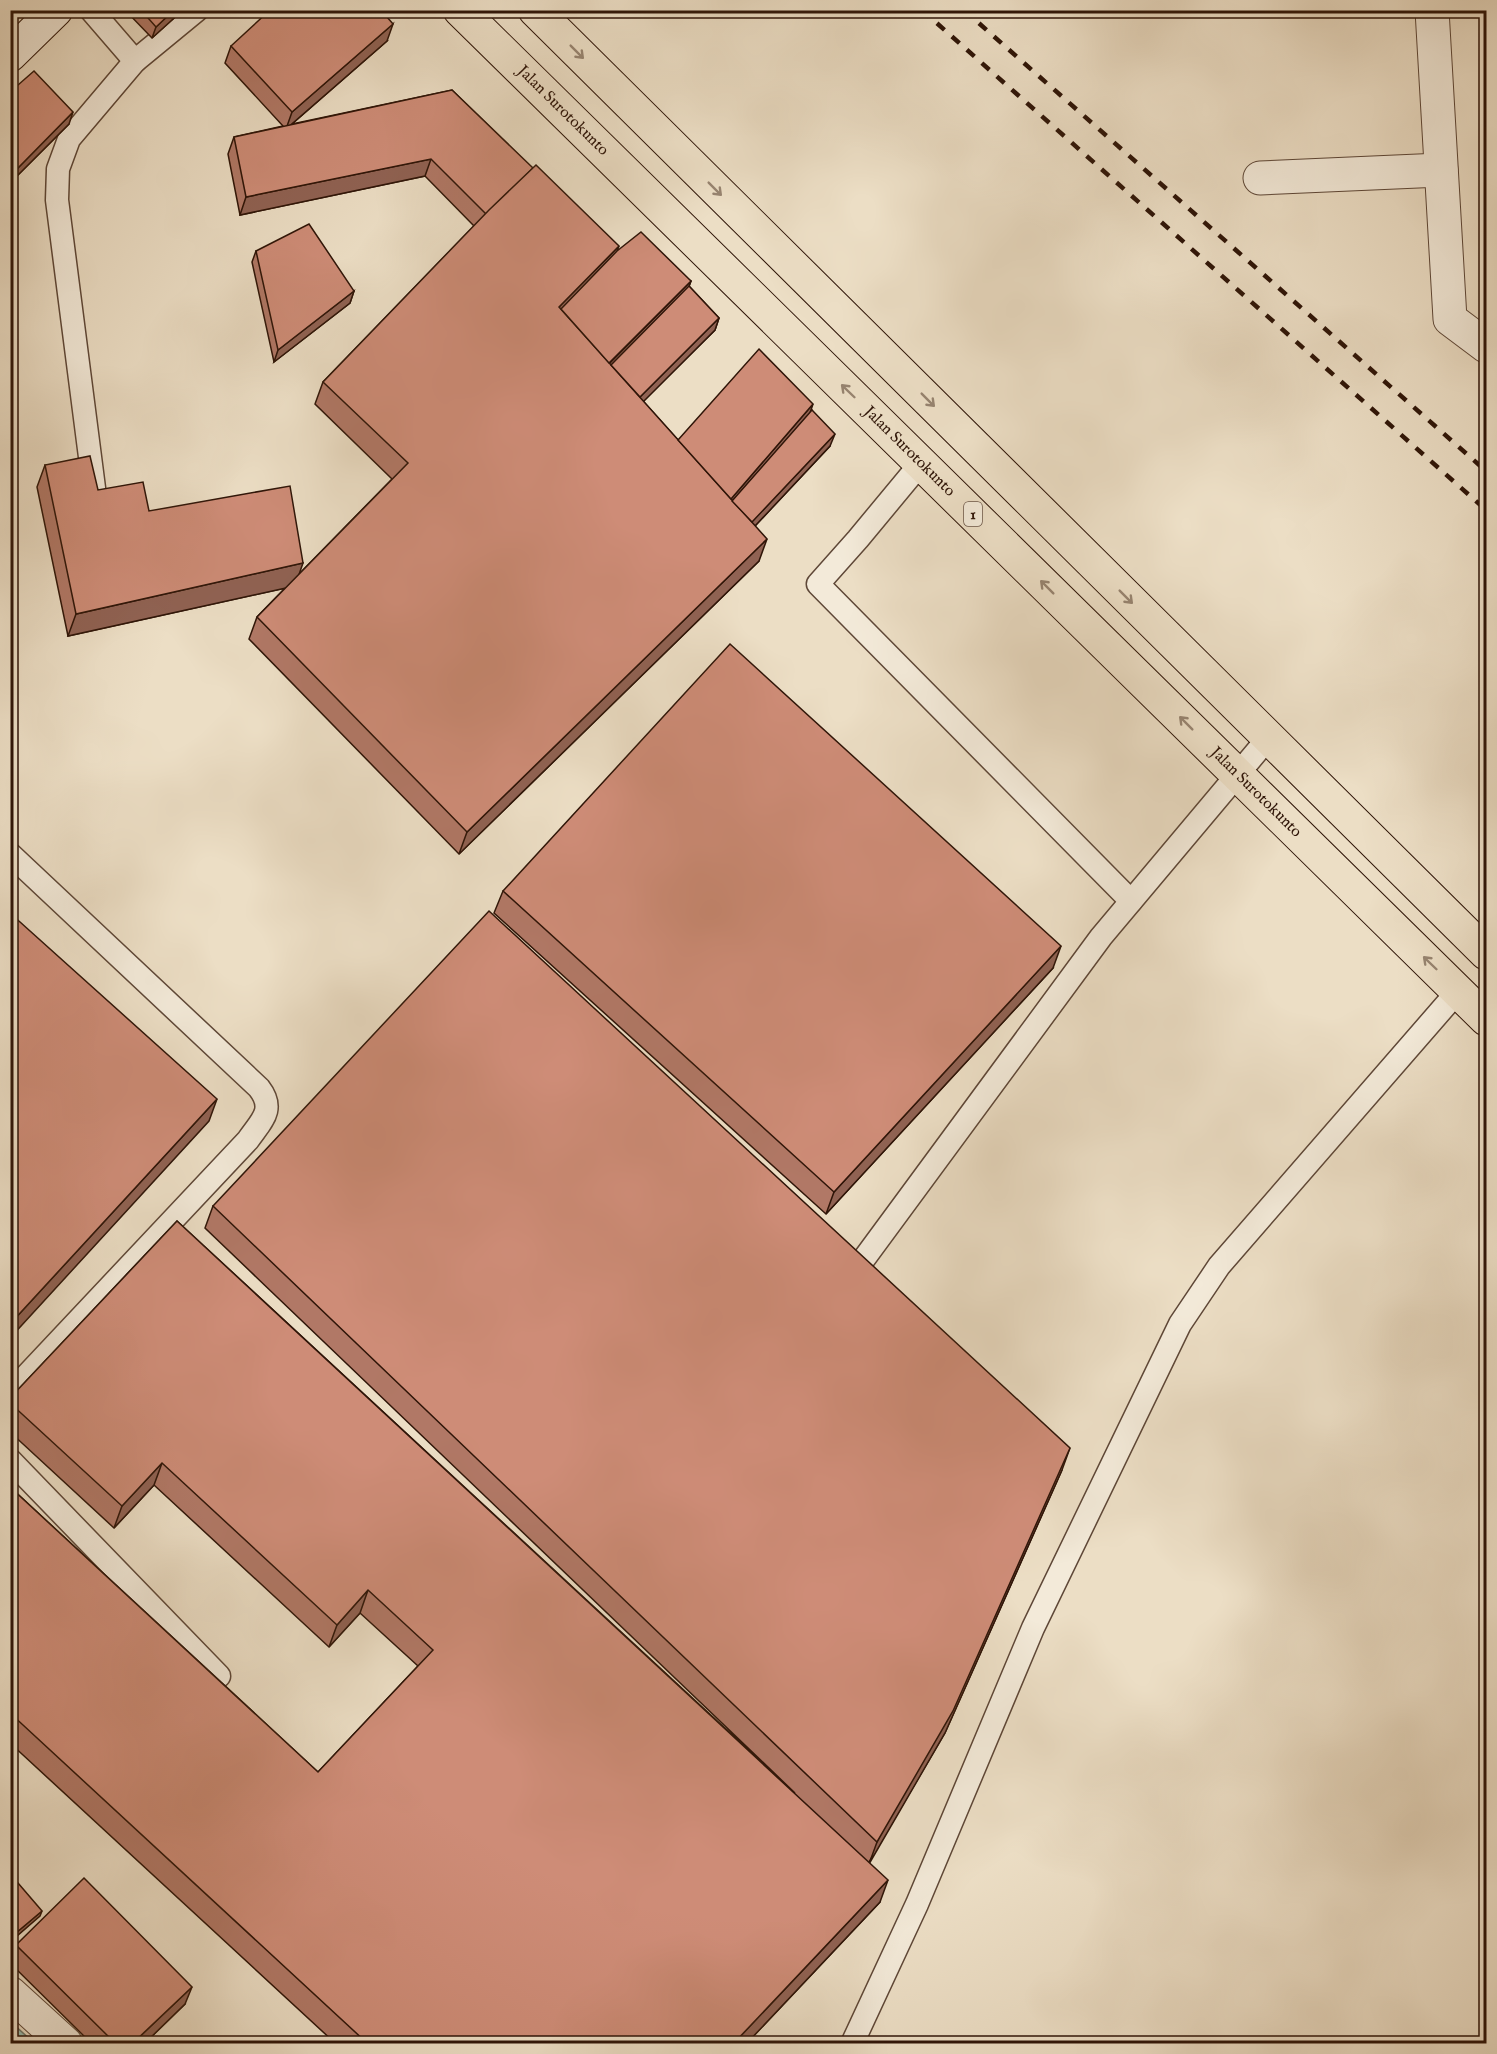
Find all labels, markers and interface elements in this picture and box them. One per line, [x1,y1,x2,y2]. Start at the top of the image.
one-way arrow [569,44,584,59]
street label: Jalan Surotokunto [511,60,613,161]
one-way arrow [708,182,723,196]
one-way arrow [840,384,855,398]
one-way arrow [921,393,936,408]
street label: Jalan Surotokunto [858,401,960,501]
road number: 1 [964,502,982,526]
one-way arrow [1039,579,1054,594]
one-way arrow [1119,589,1134,604]
one-way arrow [1178,716,1193,731]
street label: Jalan Surotokunto [1204,742,1306,842]
one-way arrow [1422,956,1437,970]

